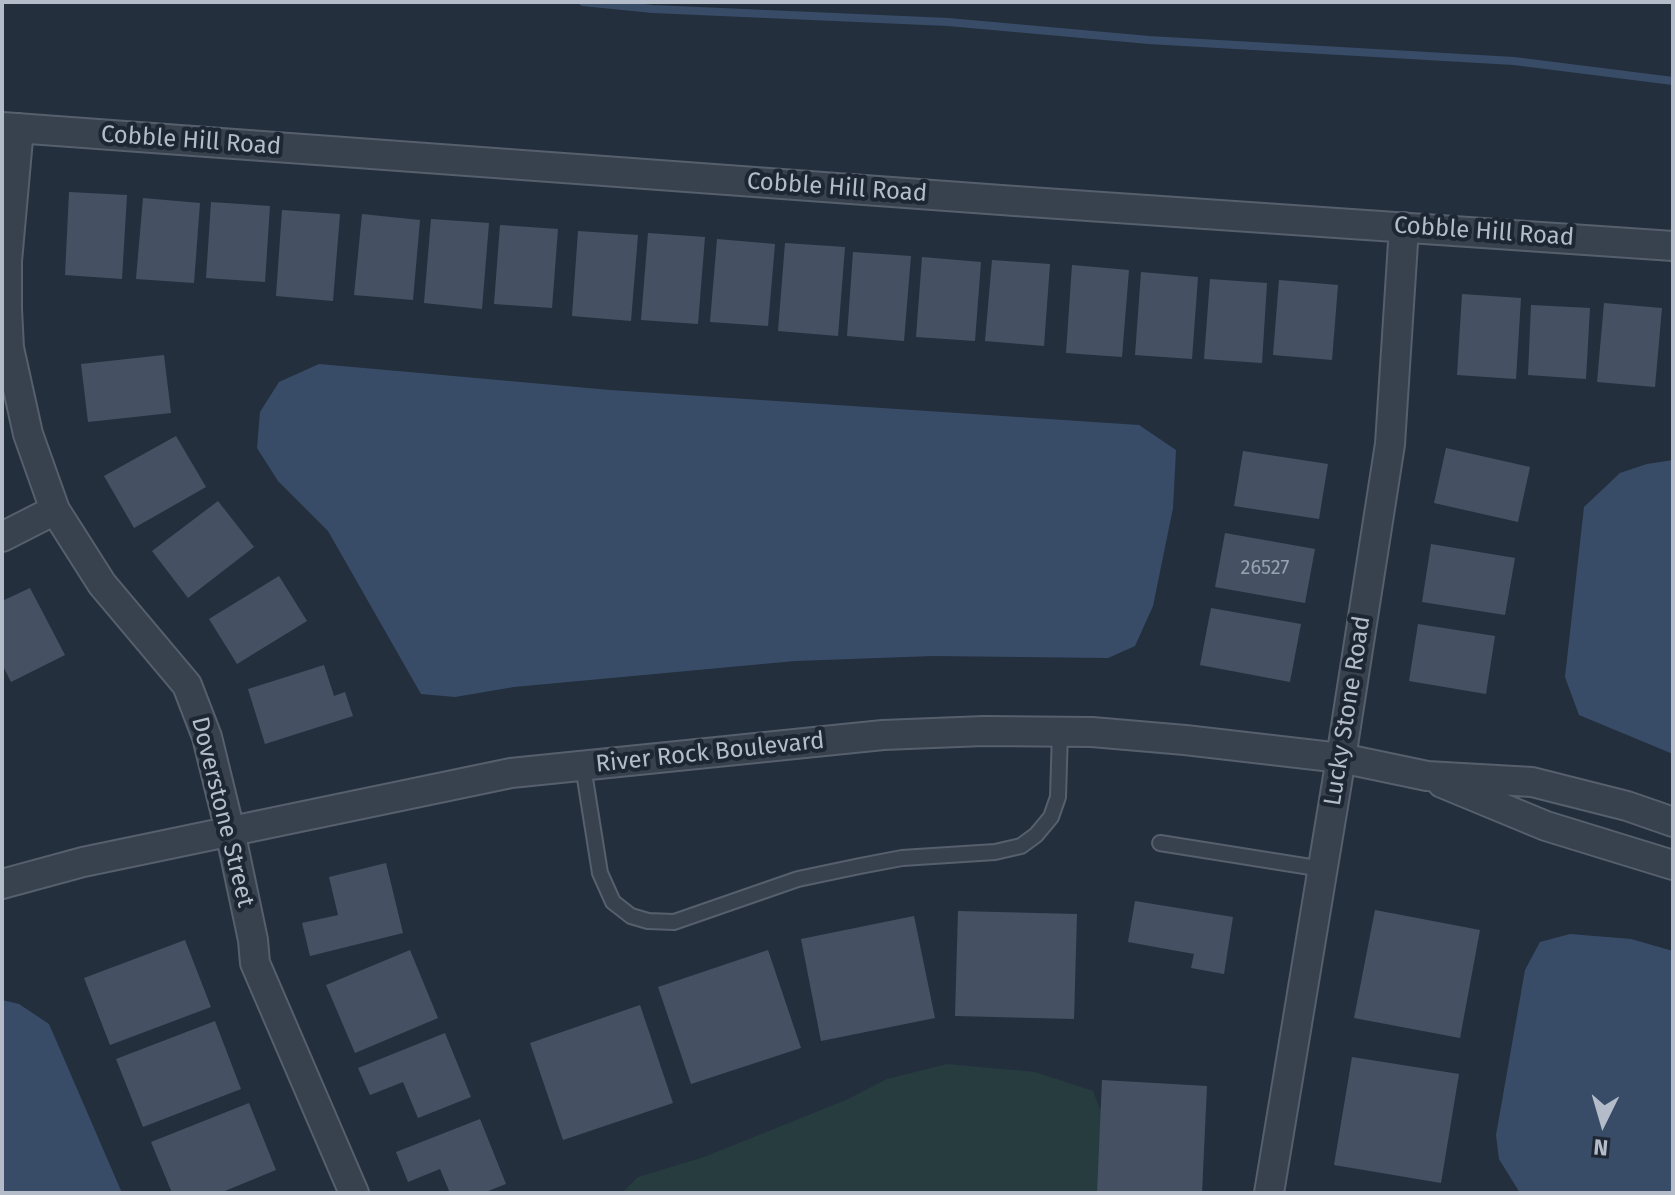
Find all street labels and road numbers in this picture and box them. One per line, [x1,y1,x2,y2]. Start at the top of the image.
street label: Cobble Hill Road [100,120,282,162]
street label: Cobble Hill Road [746,167,928,209]
street label: Cobble Hill Road [1393,211,1575,253]
street label: Lucky Stone Road [1319,614,1377,808]
street label: Doverstone Street [184,714,260,910]
street label: River Rock Boulevard [594,727,826,779]

